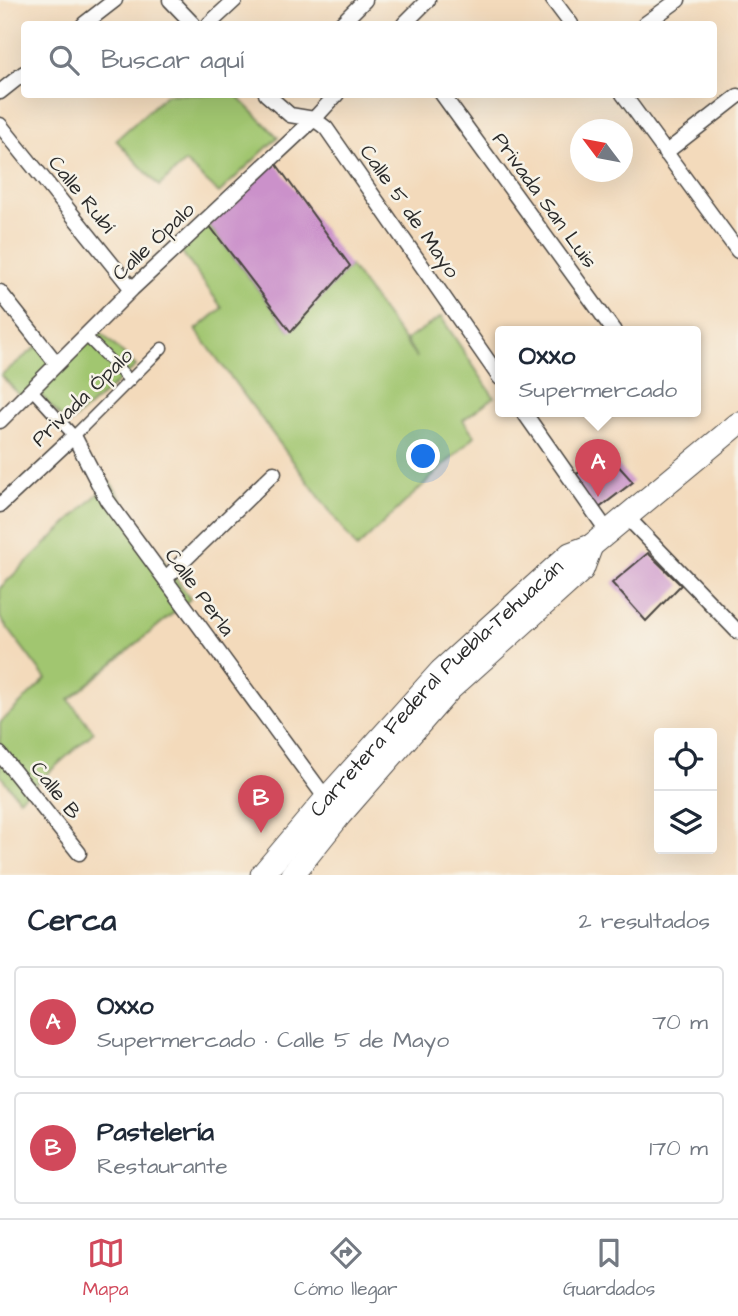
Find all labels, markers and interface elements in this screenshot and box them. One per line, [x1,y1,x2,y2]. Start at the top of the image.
search box [21,21,717,98]
icon: search [45,41,83,79]
text: Buscar aquí [101,42,244,78]
north arrow [570,119,633,182]
street label: Privada San Luis [485,126,604,274]
street label: Calle 5 de Mayo [351,139,467,285]
street label: Calle Rubí [41,149,123,240]
street label: Calle Ópalo [106,195,202,288]
popup [495,326,701,417]
text: Oxxo [519,338,575,374]
street label: Privada Ópalo [25,341,140,454]
text: Supermercado [519,374,677,406]
your location [406,439,440,473]
pin: A [575,439,621,497]
street label: Calle Perla [158,542,242,642]
street label: Carretera Federal Puebla-Tehuacán [303,553,570,823]
map controls [654,728,717,854]
button: locate [654,728,717,791]
street label: Calle B [24,755,88,826]
pin: B [238,775,284,833]
button: layers [654,791,717,854]
text: Cerca [28,900,116,942]
text: 2 resultados [578,905,710,937]
text: Oxxo [97,988,154,1024]
text: A [46,1006,60,1038]
text: 70 m [652,1006,708,1038]
text: Supermercado · Calle 5 de Mayo [97,1024,449,1056]
text: Pastelería [97,1114,214,1150]
text: B [45,1132,61,1164]
text: 170 m [649,1132,708,1164]
text: Restaurante [97,1150,228,1182]
tab: Mapa [83,1234,128,1303]
tab: Cómo llegar [294,1234,397,1303]
tab: Guardados [563,1234,655,1303]

